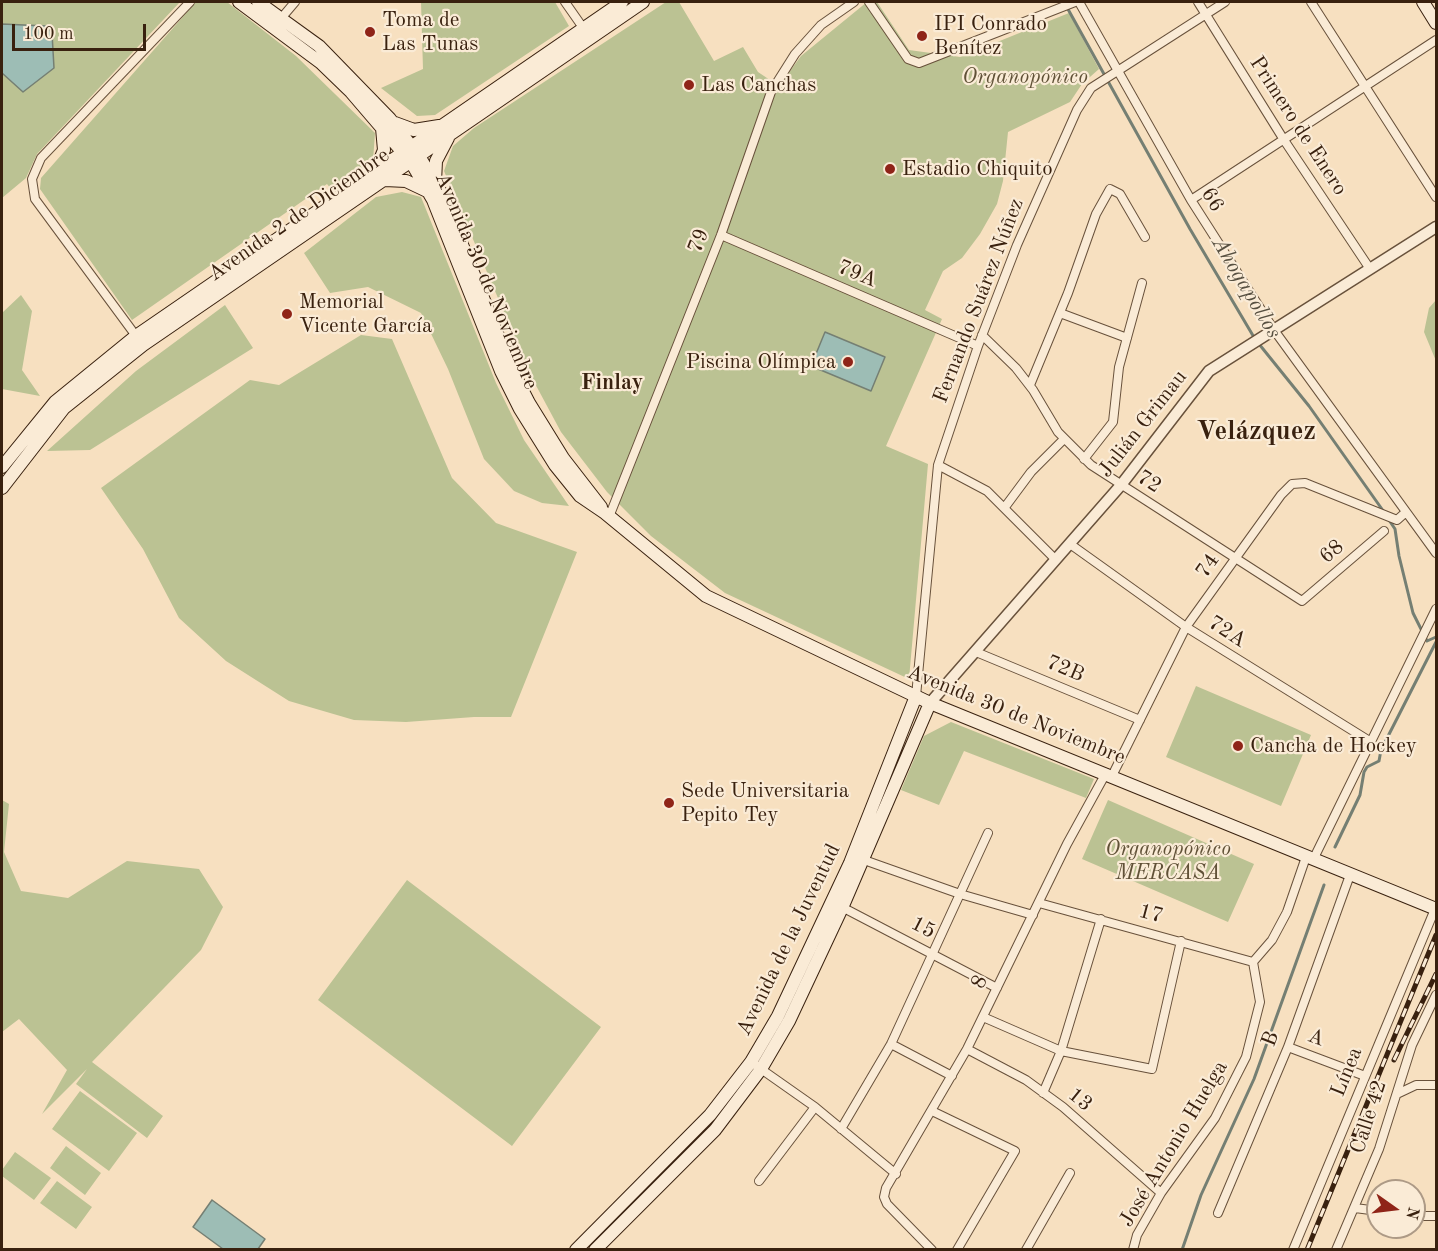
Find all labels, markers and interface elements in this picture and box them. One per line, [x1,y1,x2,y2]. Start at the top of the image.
place label: Toma de Las Tunas [382,7,478,57]
place label: IPI Conrado Benítez [934,11,1047,61]
scale bar [15,12,148,50]
text: 100 m [23,25,74,43]
marker: Toma de Las Tunas [363,25,377,39]
marker: IPI Conrado Benítez [915,29,929,43]
street label: Primero de Enero [1244,52,1352,200]
park label: Organopónico [962,64,1088,90]
place label: Las Canchas [701,72,816,98]
marker: Las Canchas [682,78,696,92]
street label: Avenida 2 de Diciembre [204,143,394,287]
place label: Estadio Chiquito [902,156,1053,182]
marker: Estadio Chiquito [883,162,897,176]
street label: Avenida 30 de Noviembre [429,169,543,393]
street label: 66 [1195,183,1229,217]
street label: Fernando Suárez Núñez [928,195,1030,407]
street label: 79 [683,225,715,257]
water label: Ahogapollos [1205,232,1287,344]
street label: 79A [833,255,881,293]
place label: Memorial Vicente García [299,289,432,339]
marker: Memorial Vicente García [280,307,294,321]
place label: Piscina Olímpica [686,349,836,375]
marker: Piscina Olímpica [841,355,855,369]
street label: Julián Grimau [1093,365,1193,483]
district label: Finlay [581,370,643,396]
district label: Velázquez [1196,416,1316,448]
street label: 72 [1132,465,1166,499]
street label: 68 [1315,535,1349,569]
street label: 74 [1191,549,1225,583]
street label: 72A [1203,610,1251,654]
street label: 72B [1042,650,1088,688]
street label: Avenida 30 de Noviembre [903,660,1129,770]
place label: Cancha de Hockey [1250,733,1417,759]
marker: Cancha de Hockey [1231,739,1245,753]
place label: Sede Universitaria Pepito Tey [681,778,849,828]
marker: Sede Universitaria Pepito Tey [662,796,676,810]
park label: Organopónico MERCASA [1105,836,1231,886]
street label: Avenida de la Juventud [732,840,846,1040]
street label: 17 [1136,899,1166,929]
street label: 15 [906,911,940,945]
street label: 8 [966,971,994,993]
street label: A [1304,1023,1328,1053]
street label: B [1257,1028,1285,1050]
street label: Línea [1326,1044,1368,1100]
street label: José Antonio Huelga [1114,1056,1234,1232]
street label: Calle 42 [1345,1077,1393,1157]
street label: 13 [1063,1083,1097,1117]
north arrow [1366,1179,1426,1239]
text: N [1402,1205,1421,1221]

